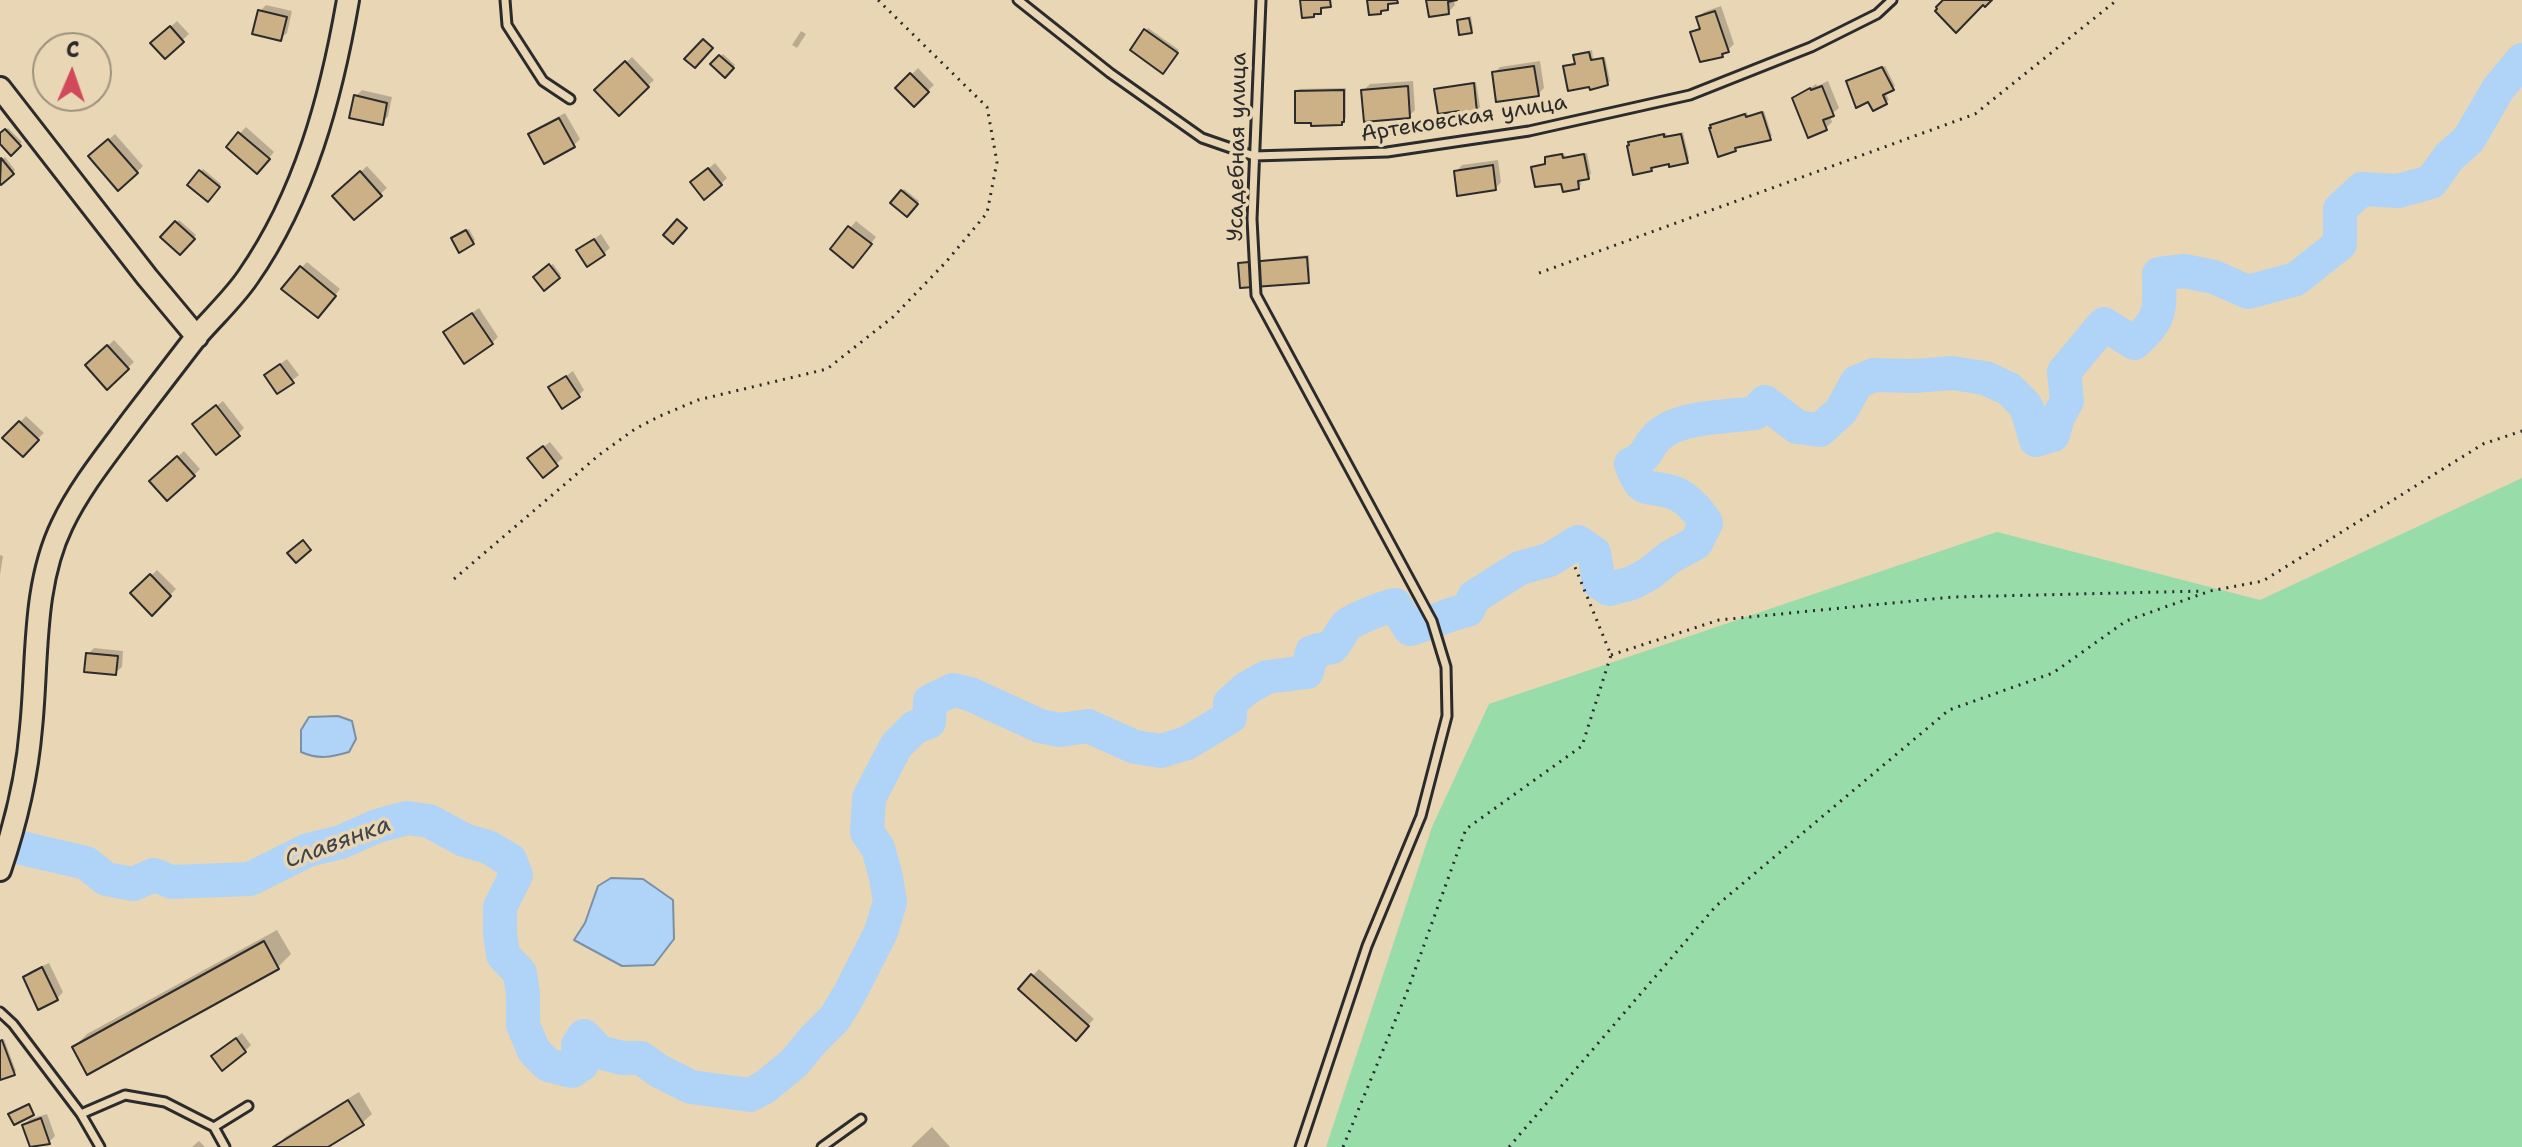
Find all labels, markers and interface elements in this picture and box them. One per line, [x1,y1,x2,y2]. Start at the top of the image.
north arrow [32,32,112,112]
text: С [66,35,80,64]
street label: Усадебная улица [1223,52,1253,242]
street label: Артековская улица [1359,90,1569,148]
water label: Славянка [281,811,395,875]

